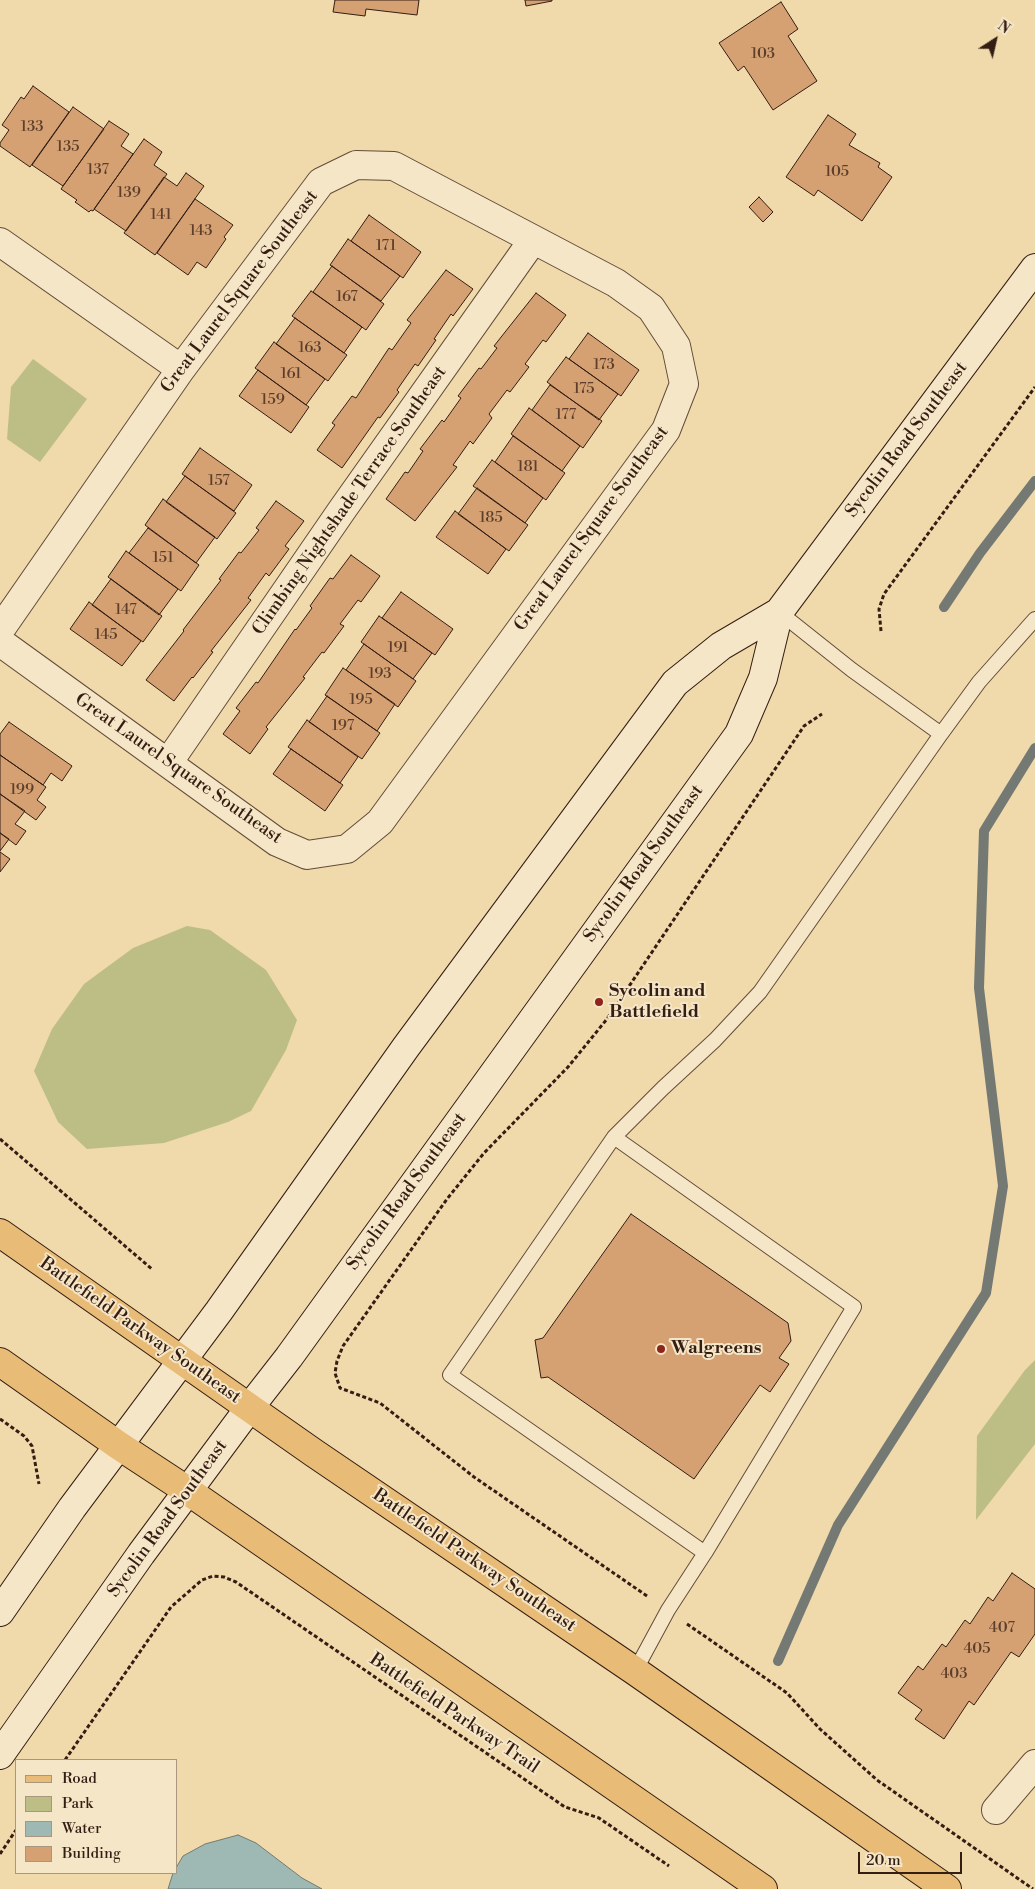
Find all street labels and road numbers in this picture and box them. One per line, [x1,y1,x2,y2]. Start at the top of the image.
street label: Great Laurel Square Southeast [157,186,323,398]
street label: Sycolin Road Southeast [841,358,973,522]
street label: Climbing Nightshade Terrace Southeast [248,362,452,640]
street label: Great Laurel Square Southeast [510,422,674,636]
street label: Great Laurel Square Southeast [70,689,286,849]
street label: Sycolin Road Southeast [580,781,708,947]
street label: Sycolin Road Southeast [343,1109,471,1275]
street label: Battlefield Parkway Southeast [35,1253,245,1409]
street label: Sycolin Road Southeast [104,1436,232,1602]
street label: Battlefield Parkway Southeast [368,1485,580,1637]
street label: Battlefield Parkway Trail [365,1649,543,1779]

